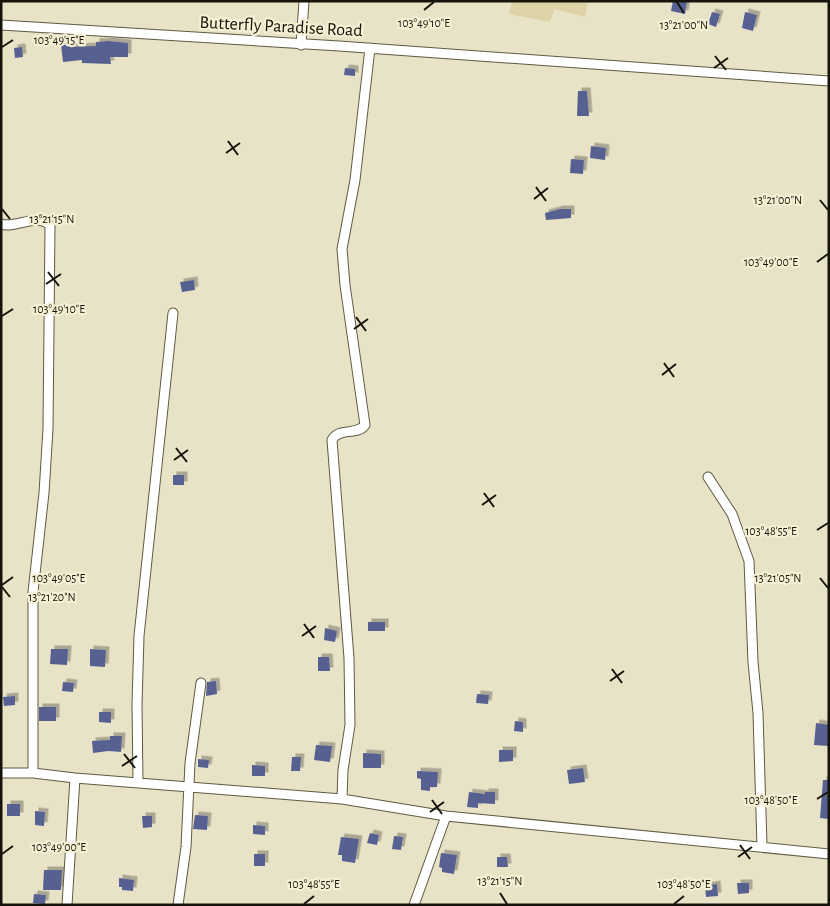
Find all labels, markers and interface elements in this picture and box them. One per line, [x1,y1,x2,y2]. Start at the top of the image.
street label: Butterfly Paradise Road [199,14,363,40]
text: 103°49'10"E [398,17,450,29]
text: 13°21'00"N [660,19,708,31]
text: 103°49'15"E [34,34,85,46]
text: 13°21'00"N [754,194,802,206]
text: 13°21'15"N [30,213,74,225]
text: 103°49'00"E [744,256,798,268]
text: 103°49'10"E [33,303,85,315]
text: 103°48'55"E [745,525,797,537]
text: 103°49'05"E [33,572,86,584]
text: 13°21'05"N [754,572,802,584]
text: 13°21'20"N [28,591,76,603]
text: 103°48'50"E [745,794,798,806]
text: 103°49'00"E [32,841,86,853]
text: 13°21'15"N [478,875,522,887]
text: 103°48'55"E [288,878,340,890]
text: 103°48'50"E [658,878,711,890]

